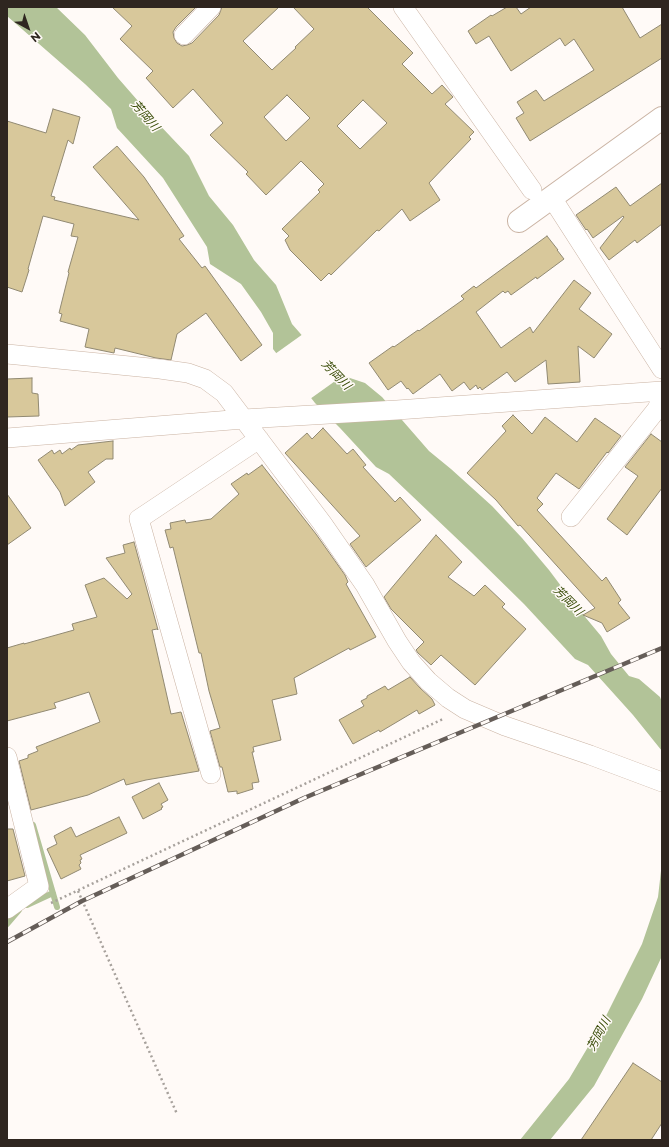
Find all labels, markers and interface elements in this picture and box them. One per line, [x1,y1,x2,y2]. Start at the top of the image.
north arrow [8,8,48,48]
text: N [28,29,44,45]
water label: 芳岡川 [128,98,162,134]
water label: 芳岡川 [318,357,354,393]
water label: 芳岡川 [550,583,586,619]
water label: 芳岡川 [584,1015,614,1053]

